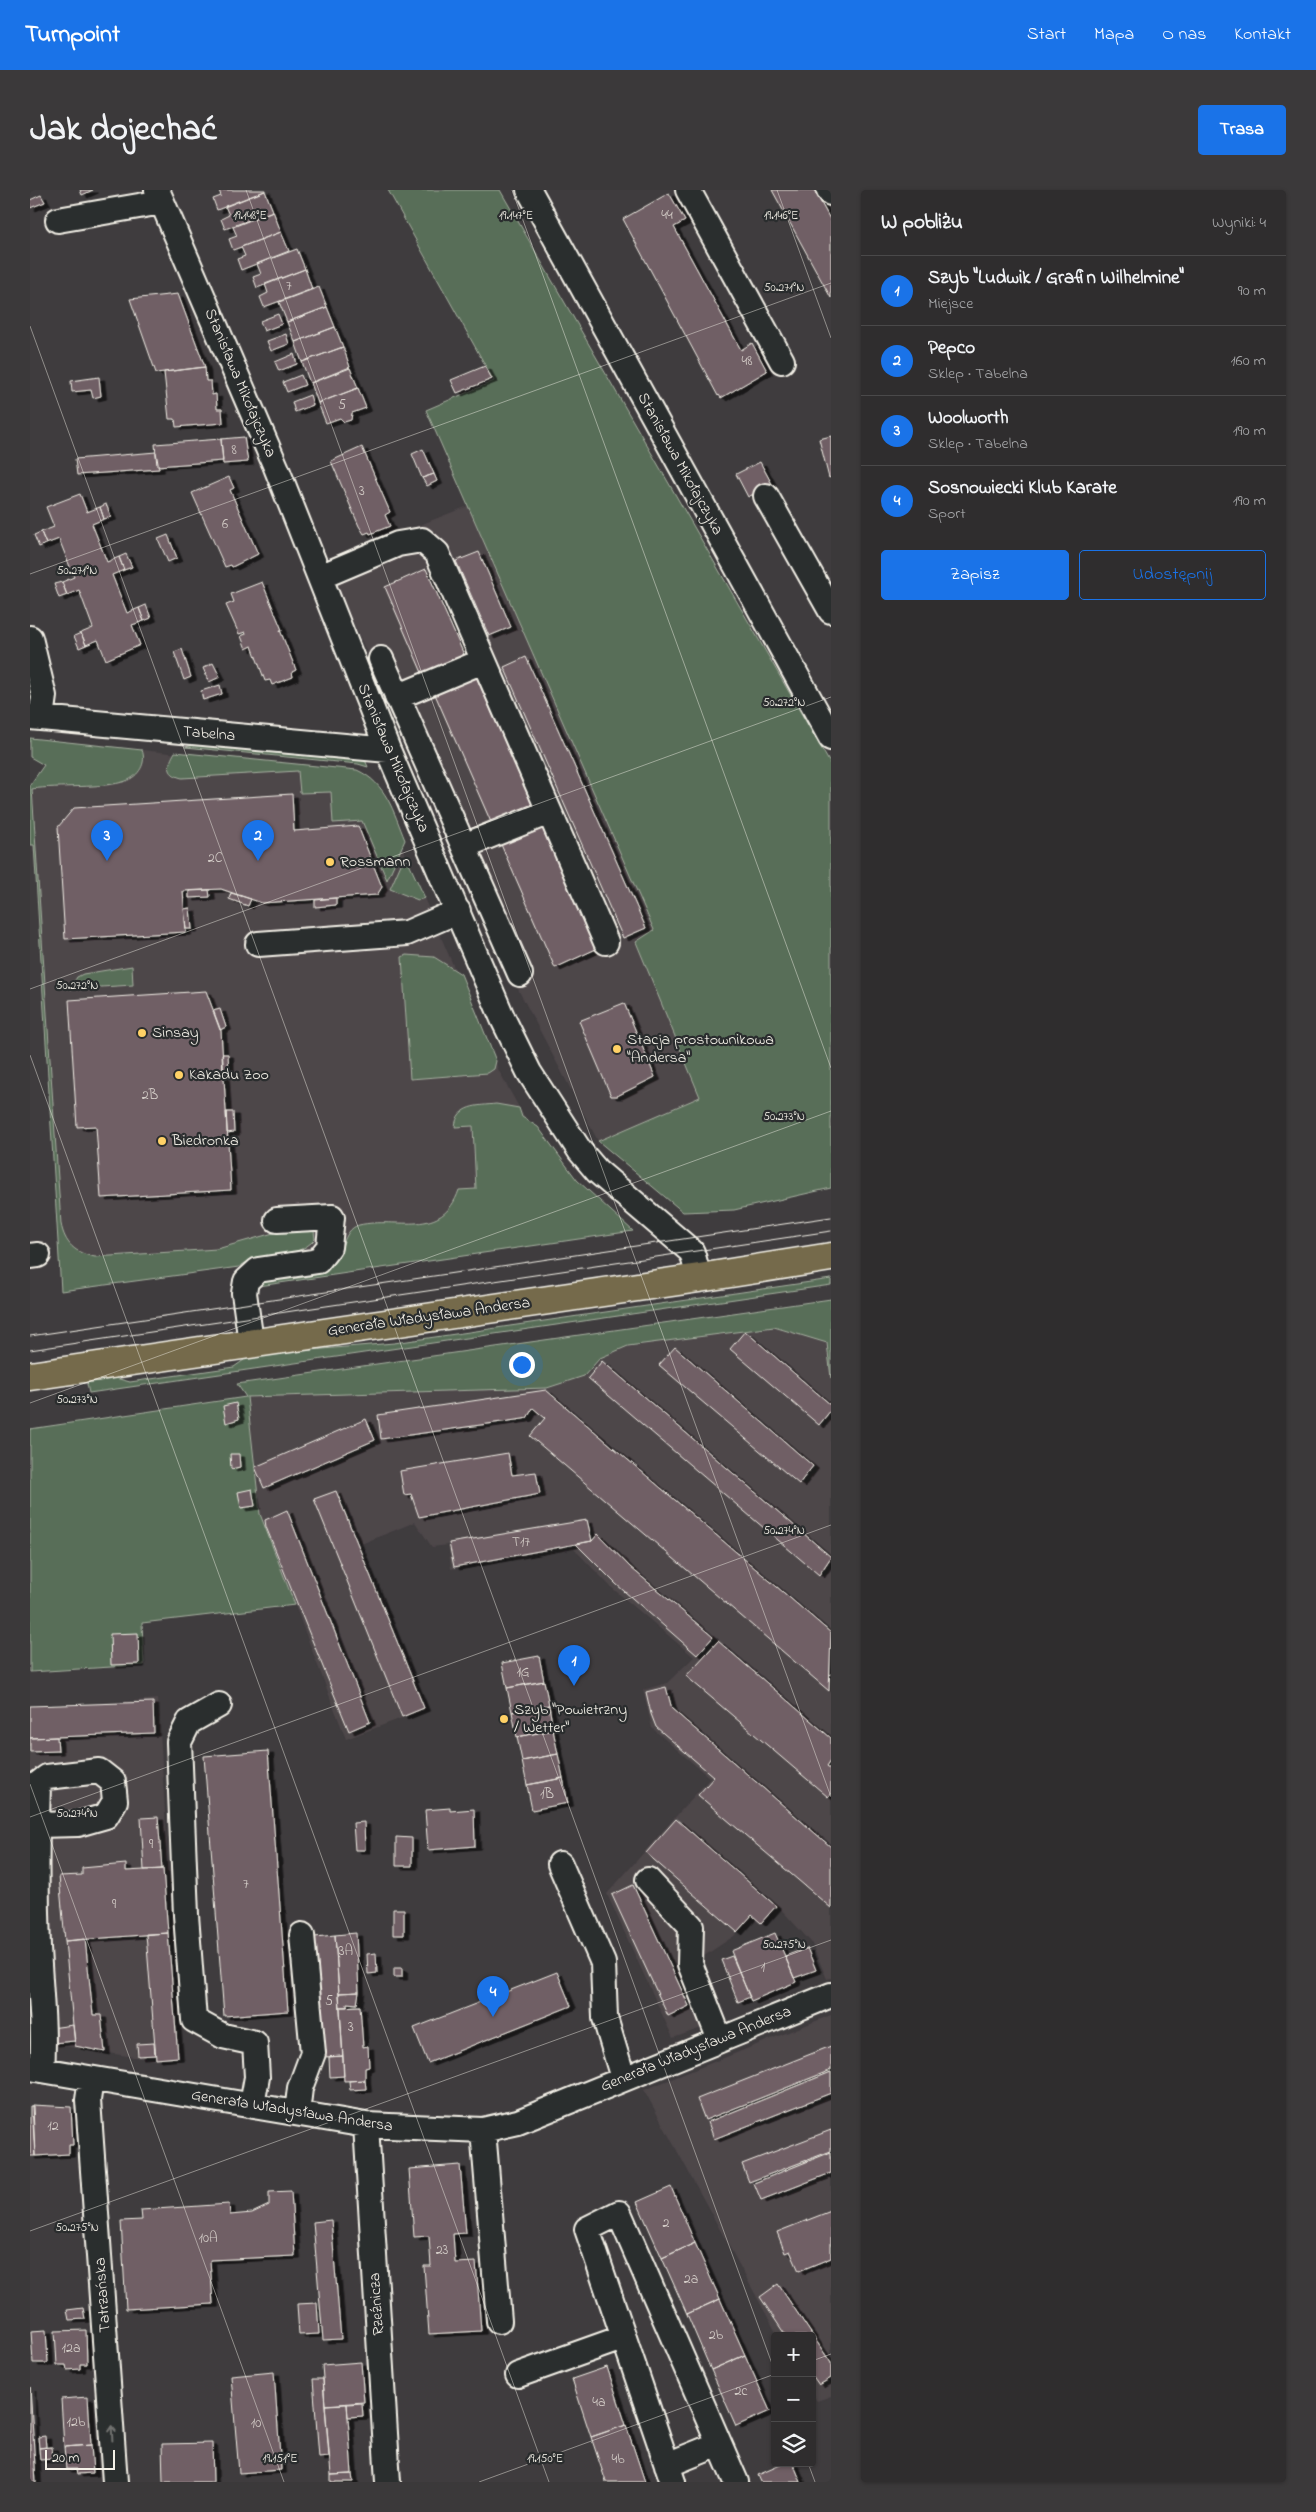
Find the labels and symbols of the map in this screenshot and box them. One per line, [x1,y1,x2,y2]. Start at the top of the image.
house number: 44 [661,205,673,226]
text: 19.148°E [233,207,267,225]
text: 19.147°E [499,207,533,225]
text: 19.146°E [764,207,798,225]
house number: 7 [286,276,292,297]
text: 50.271°N [764,279,804,297]
street label: Stanisława Mikołajczyka [198,305,282,461]
house number: 48 [741,351,753,372]
street label: Stanisława Mikołajczyka [631,388,729,540]
house number: 5 [338,395,346,416]
house number: 8 [231,440,237,461]
house number: 3 [359,481,365,502]
house number: 6 [222,514,228,535]
text: 50.271°N [57,562,97,580]
street label: Stanisława Mikołajczyka [351,680,435,836]
text: 50.272°N [763,694,805,712]
street label: Tabelna [182,720,236,748]
pin: 3 [91,820,123,861]
pin: 2 [242,820,274,861]
house number: 2C [208,848,223,869]
place label: Rossmann [340,850,410,874]
marker: Rossmann [324,856,336,868]
text: 50.272°N [56,977,98,995]
place label: Sinsay [152,1021,199,1045]
marker: Sinsay [136,1027,148,1039]
place label: Stacja prostownikowa "Andersa" [627,1028,774,1070]
marker: Stacja prostownikowa "Andersa" [611,1043,623,1055]
place label: Kakadu Zoo [189,1063,269,1087]
marker: Kakadu Zoo [173,1069,185,1081]
house number: 2B [142,1085,158,1106]
text: 50.273°N [763,1108,805,1126]
place label: Biedronka [171,1129,239,1153]
marker: Biedronka [156,1135,168,1147]
street label: Generała Władysława Andersa [326,1291,532,1343]
your location [509,1352,535,1378]
text: 50.273°N [56,1391,98,1409]
text: 50.274°N [763,1522,805,1540]
house number: T17 [512,1532,530,1553]
pin: 1 [558,1645,590,1686]
house number: 1G [516,1662,530,1683]
place label: Szyb "Powietrzny / Wetter" [514,1698,627,1740]
marker: Szyb "Powietrzny / Wetter" [498,1713,510,1725]
house number: 1B [540,1784,554,1805]
text: 50.274°N [56,1805,98,1823]
house number: 9 [149,1834,154,1855]
house number: 7 [243,1874,249,1895]
house number: 9 [112,1894,117,1915]
text: 50.275°N [762,1936,806,1954]
house number: 3A [339,1941,353,1962]
house number: 1 [761,1957,766,1978]
pin: 4 [477,1976,509,2017]
house number: 5 [325,1991,333,2012]
street label: Generała Władysława Andersa [597,2000,795,2098]
house number: 3 [348,2017,354,2038]
street label: Generała Władysława Andersa [189,2083,395,2139]
house number: 12 [47,2116,59,2137]
house number: 2 [663,2213,670,2234]
text: 50.275°N [55,2219,99,2237]
house number: 10A [198,2228,218,2249]
house number: 23 [436,2240,449,2261]
street label: Tatrzańska [88,2257,118,2333]
house number: 2a [684,2269,698,2290]
street label: Rzeźnicza [363,2272,391,2336]
house number: 2b [709,2325,724,2346]
house number: 12a [62,2338,80,2359]
house number: 2c [734,2381,748,2402]
house number: 4a [592,2392,606,2413]
house number: 12b [67,2412,86,2433]
house number: 10 [251,2413,261,2434]
one-way arrow [108,2426,117,2442]
scale bar [45,2447,115,2470]
house number: 4b [611,2449,625,2470]
text: 19.151°E [263,2450,297,2468]
text: 19.150°E [527,2450,563,2468]

